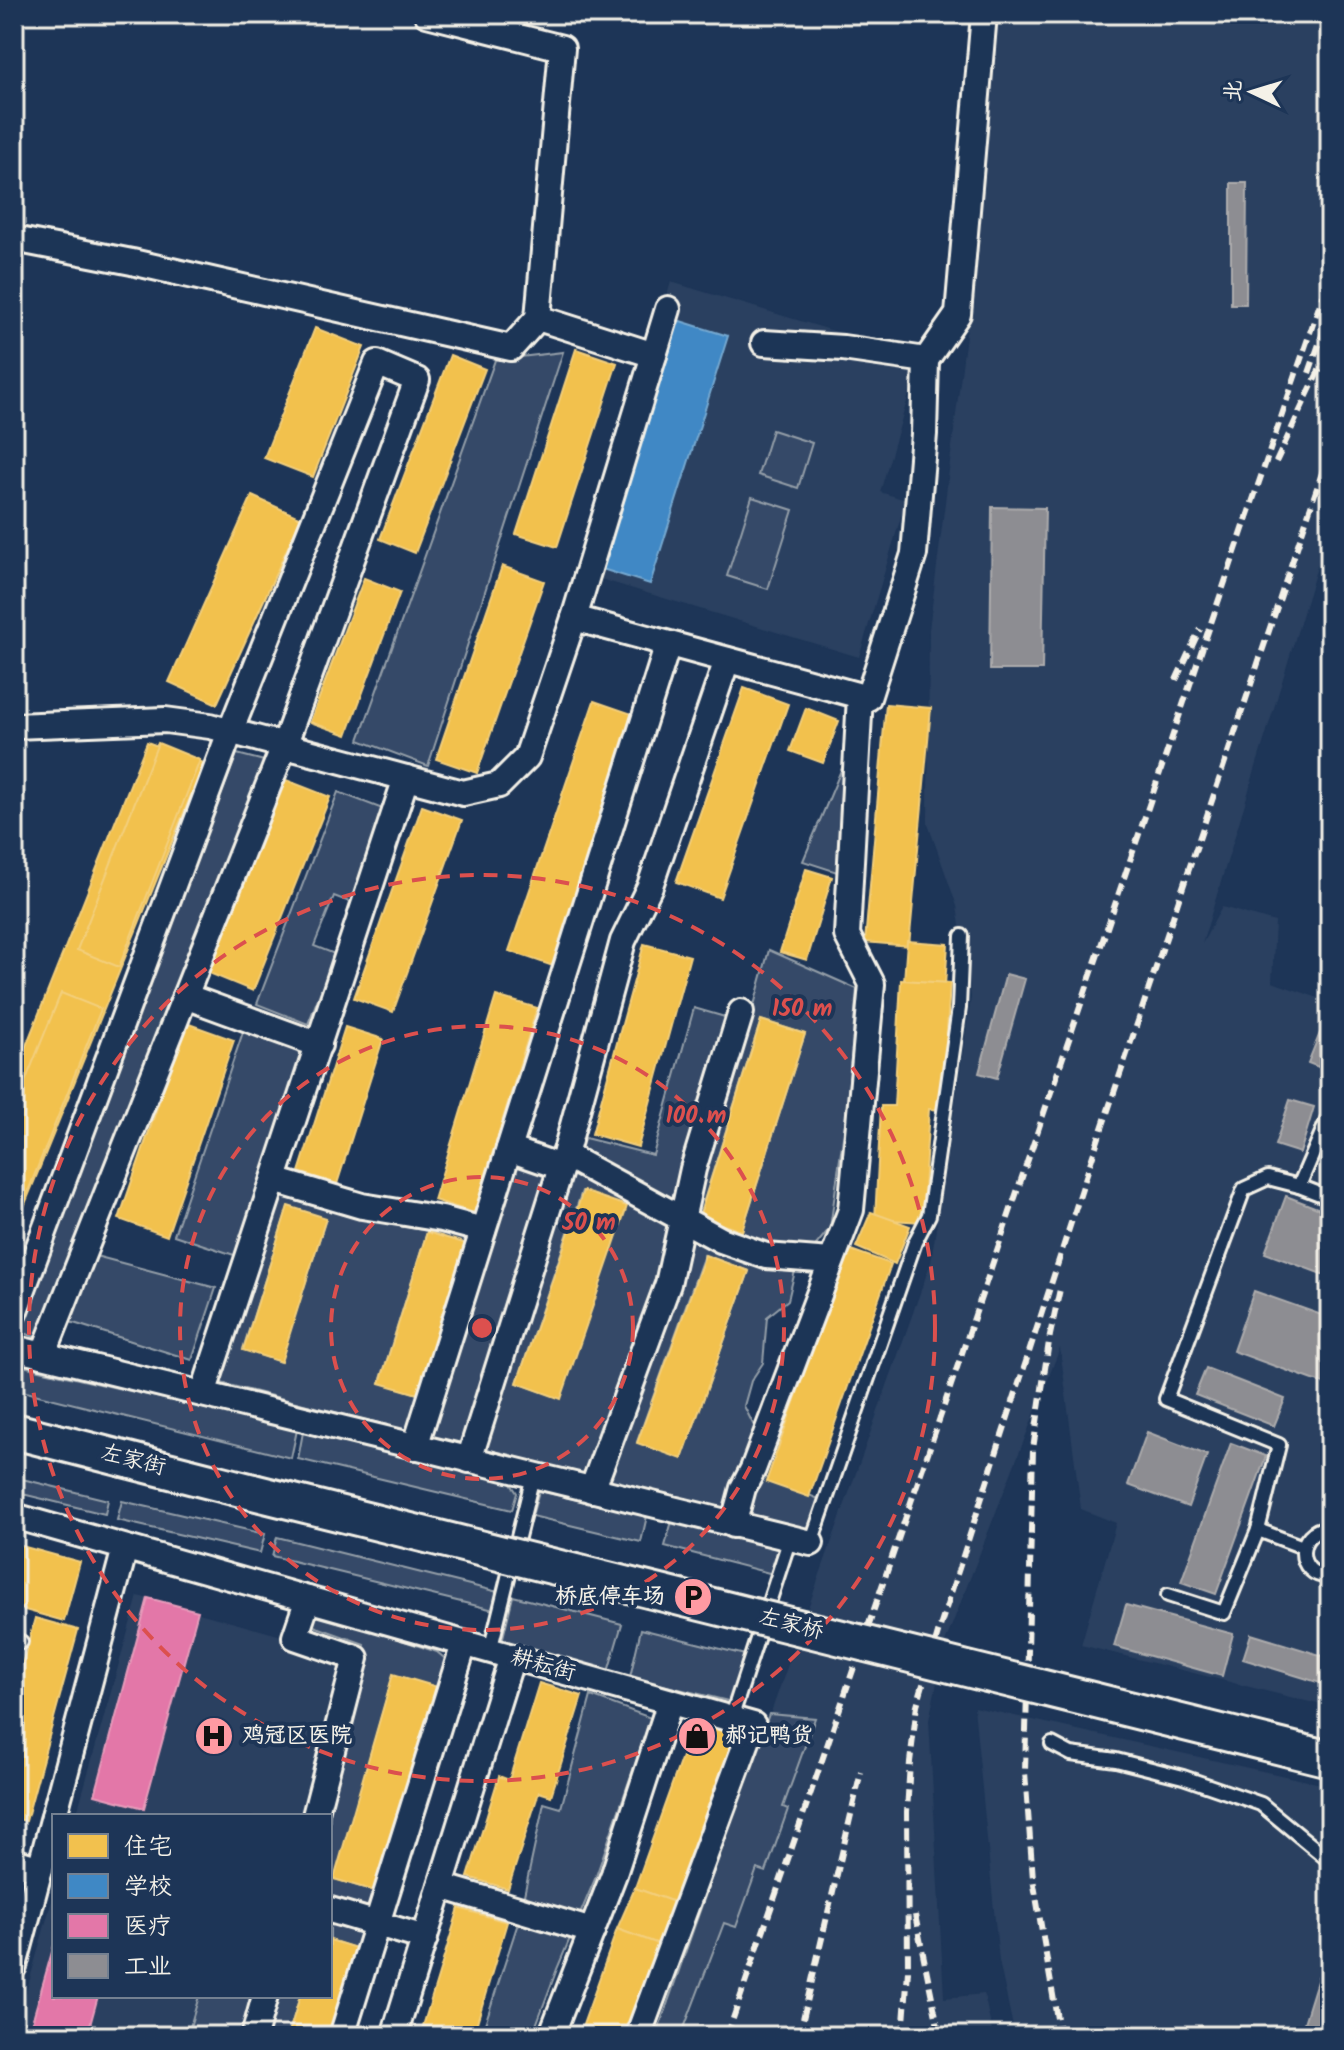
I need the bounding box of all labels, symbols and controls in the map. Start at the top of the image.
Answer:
north arrow [1212,52,1292,132]
text: 北 [1216,79,1253,103]
text: 150 m [772,990,832,1029]
text: 100 m [666,1097,726,1136]
text: 50 m [561,1204,616,1243]
centre of rings [468,1314,496,1342]
street label: 左家街 [97,1436,169,1486]
parking icon: 桥底停车场 [672,1576,714,1618]
place label: 桥底停车场 [555,1580,665,1615]
street label: 左家桥 [755,1600,827,1650]
street label: 耕耘街 [506,1640,580,1692]
hospital icon: 鸡冠区医院 [193,1715,235,1757]
shop icon: 郝记鸭货 [676,1715,718,1757]
place label: 鸡冠区医院 [242,1719,352,1754]
place label: 郝记鸭货 [725,1719,813,1754]
legend [52,1814,332,1998]
text: 住宅 [124,1828,172,1867]
text: 学校 [124,1868,172,1907]
text: 医疗 [124,1908,172,1947]
text: 工业 [124,1948,172,1987]

